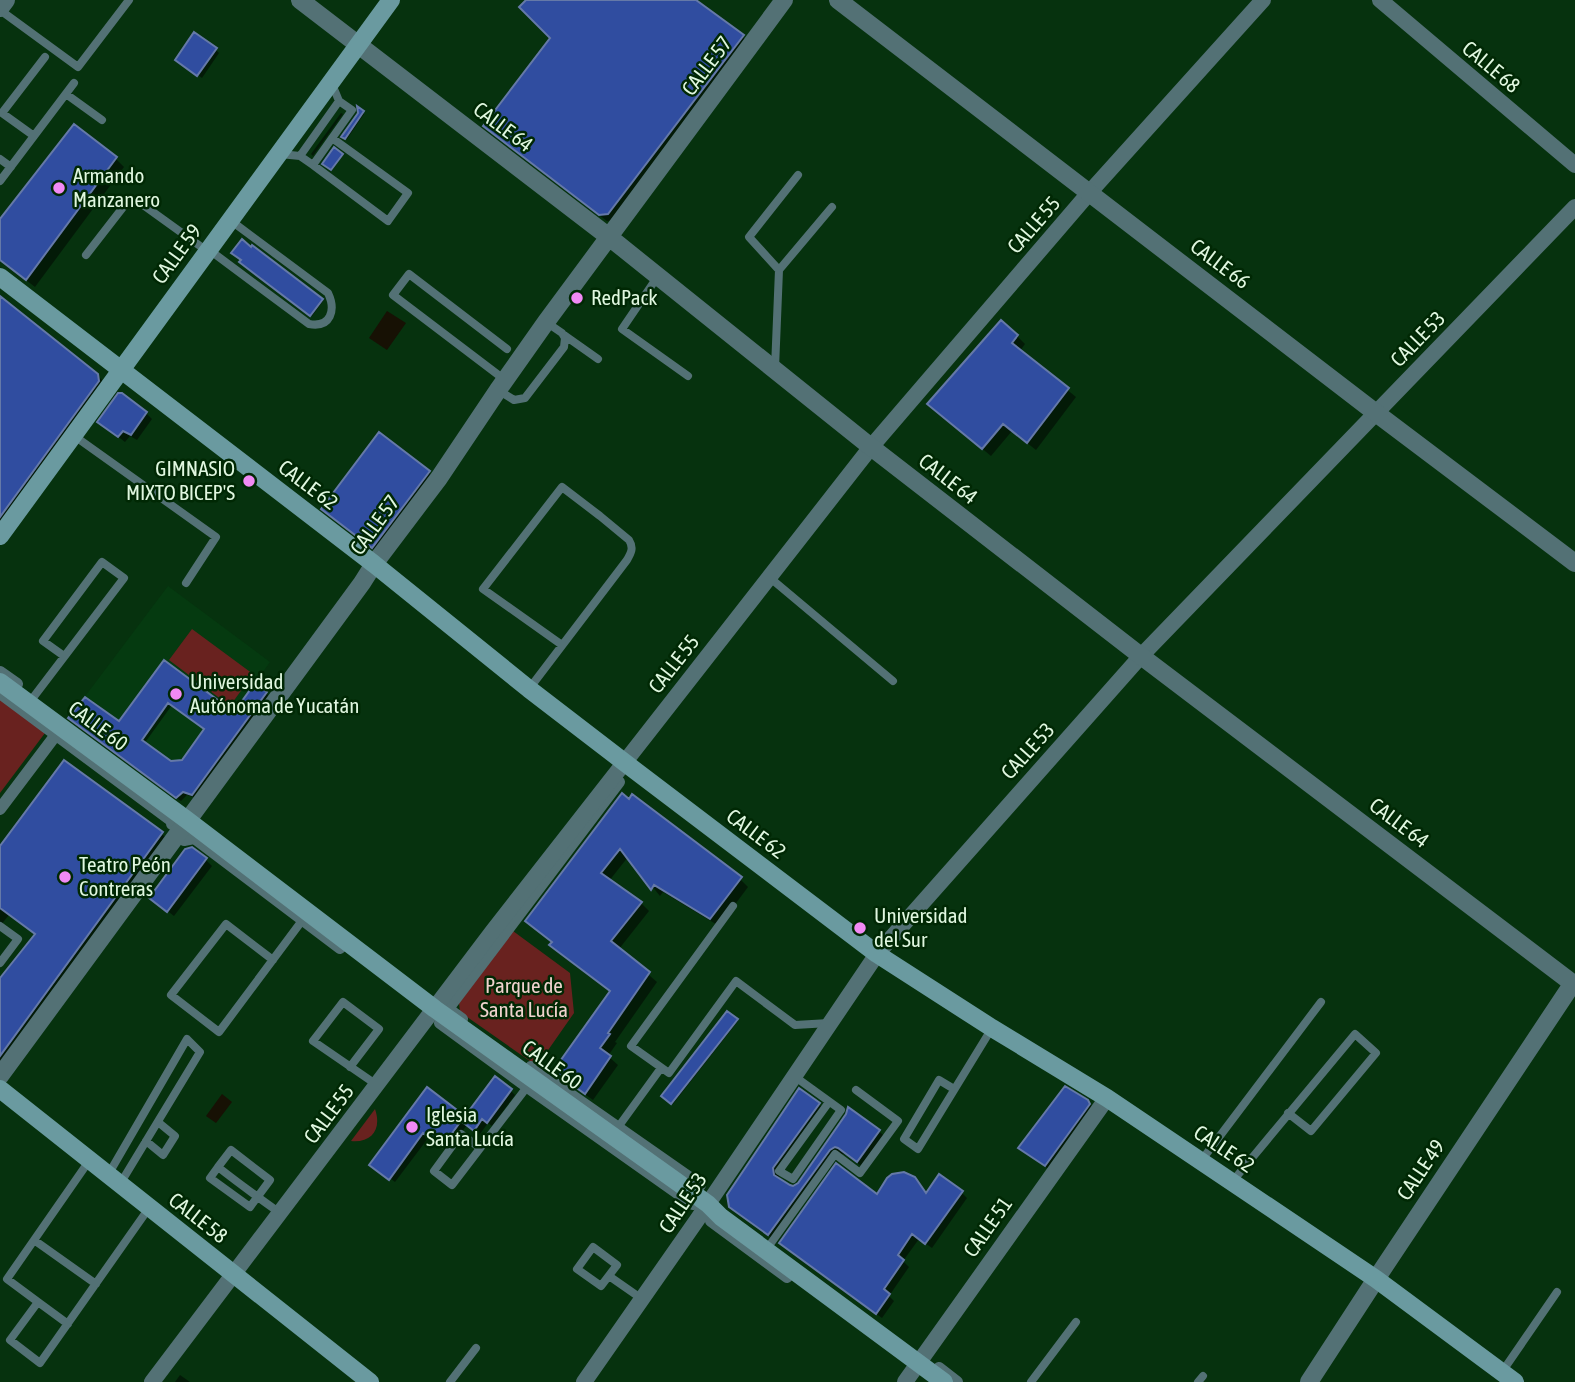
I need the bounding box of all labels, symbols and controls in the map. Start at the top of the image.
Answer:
street label: CALLE 57 [676,31,736,100]
street label: CALLE 68 [1458,35,1525,97]
street label: CALLE 64 [469,96,538,156]
place label: Armando Manzanero [73,163,160,211]
marker: Armando Manzanero [51,180,67,196]
street label: CALLE 55 [1002,191,1064,258]
street label: CALLE 59 [147,219,206,288]
street label: CALLE 66 [1186,233,1255,293]
place label: RedPack [591,285,658,309]
marker: RedPack [569,290,585,306]
street label: CALLE 53 [1385,306,1449,371]
street label: CALLE 64 [915,448,983,509]
street label: CALLE 62 [274,454,343,514]
place label: GIMNASIO MIXTO BICEP'S [126,456,235,504]
marker: GIMNASIO MIXTO BICEP'S [241,473,257,489]
street label: CALLE 57 [345,490,404,559]
street label: CALLE 55 [643,629,703,697]
place label: Universidad Autónoma de Yucatán [190,669,359,717]
marker: Universidad Autónoma de Yucatán [168,686,184,702]
street label: CALLE 60 [64,695,133,755]
street label: CALLE 53 [996,717,1059,783]
street label: CALLE 64 [1365,792,1434,852]
street label: CALLE 62 [722,803,791,863]
place label: Teatro Peón Contreras [79,852,171,900]
marker: Teatro Peón Contreras [57,869,73,885]
place label: Universidad del Sur [874,903,968,951]
marker: Universidad del Sur [852,920,868,936]
park label: Parque de Santa Lucía [480,973,568,1021]
street label: CALLE 60 [518,1035,587,1094]
street label: CALLE 55 [298,1079,358,1148]
place label: Iglesia Santa Lucía [426,1102,514,1150]
marker: Iglesia Santa Lucía [404,1119,420,1135]
street label: CALLE 62 [1190,1119,1259,1177]
street label: CALLE 49 [1391,1135,1449,1204]
street label: CALLE 53 [653,1168,711,1237]
street label: CALLE 58 [165,1187,233,1248]
street label: CALLE 51 [958,1192,1016,1261]

